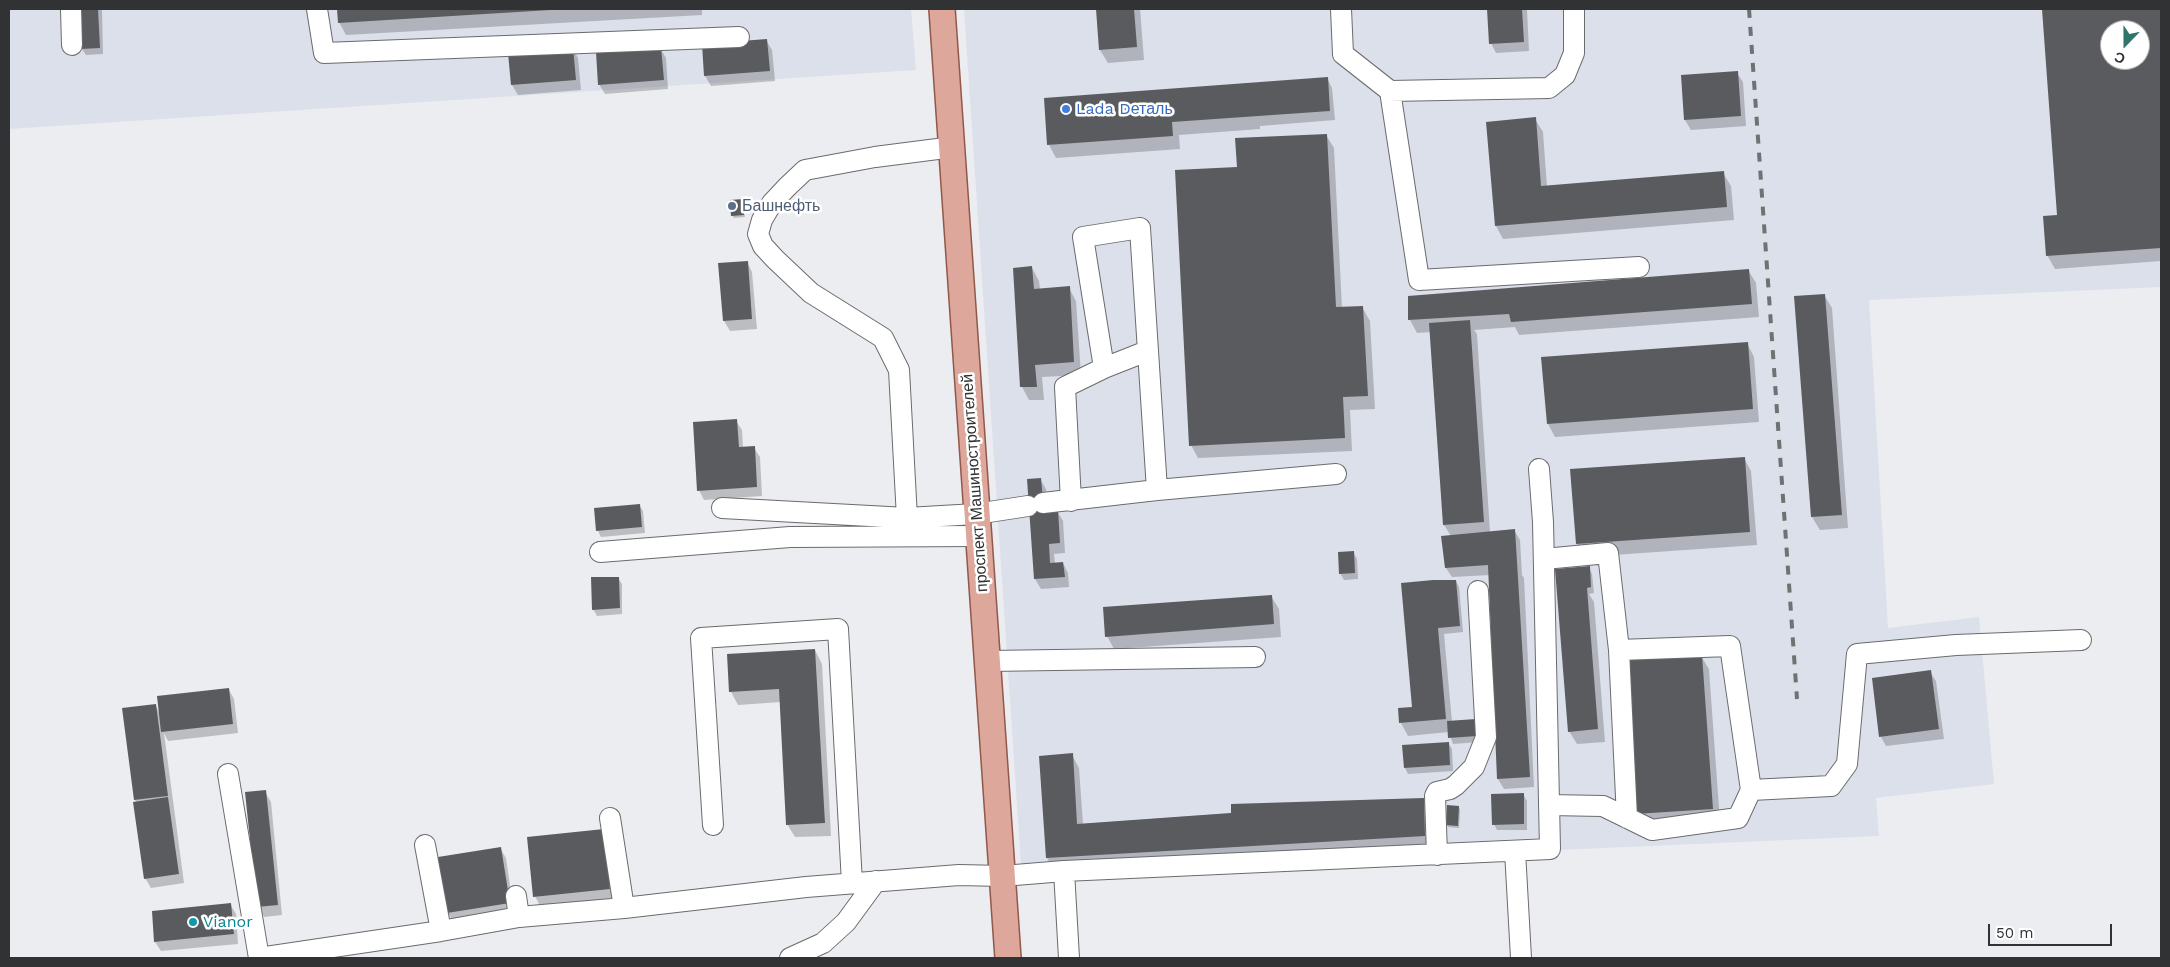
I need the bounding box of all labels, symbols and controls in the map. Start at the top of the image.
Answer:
north arrow [2100,20,2150,70]
text: С [2112,49,2127,67]
place label: Lada Dеталь [1076,99,1173,119]
marker: Lada Dеталь [1060,103,1072,115]
place label: Башнефть [742,196,820,216]
marker: Башнефть [726,200,738,212]
street label: проспект Машиностроителей [958,373,992,593]
place label: Vianor [203,912,253,932]
scale bar [1990,914,2114,946]
marker: Vianor [187,916,199,928]
text: 50 m [1996,924,2033,942]

